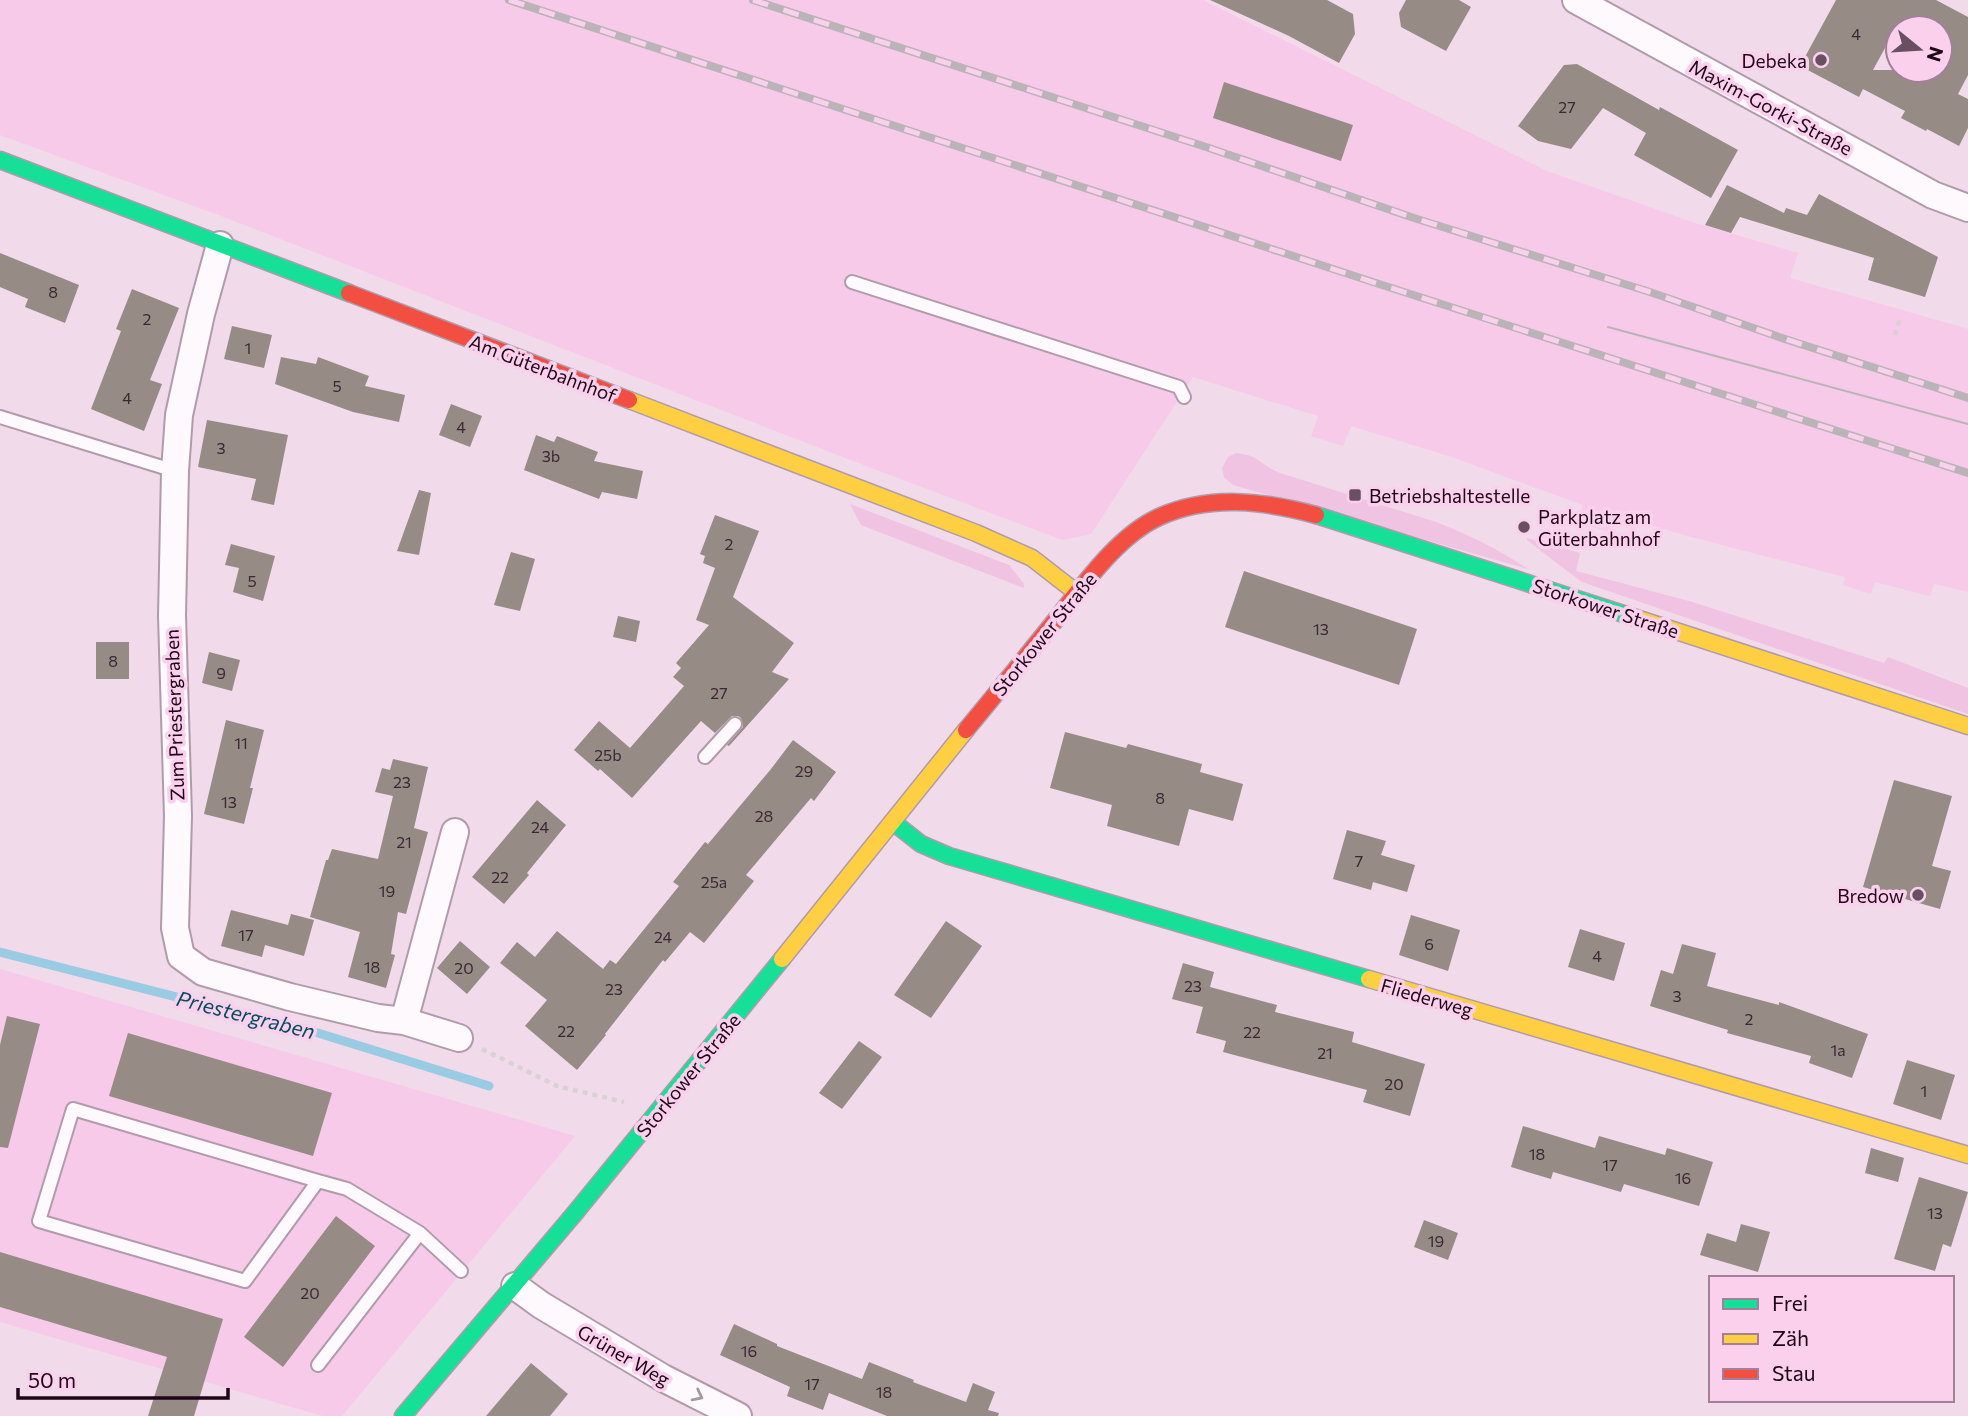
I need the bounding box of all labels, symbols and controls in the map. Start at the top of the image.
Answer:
north arrow [1884,14,1954,84]
house number: 4 [1851,24,1861,43]
text: N [1923,44,1949,65]
place label: Debeka [1741,49,1807,72]
marker: Debeka [1813,52,1829,68]
street label: Maxim-Gorki-Straße [1686,54,1856,160]
house number: 27 [1558,97,1576,116]
house number: 8 [48,282,58,301]
house number: 2 [143,309,152,328]
street label: Am Güterbahnhof [466,329,620,407]
house number: 1 [245,338,251,357]
house number: 5 [332,376,342,395]
house number: 4 [122,388,132,407]
house number: 4 [456,417,466,436]
house number: 3 [216,438,226,457]
house number: 3b [542,446,560,465]
place label: Betriebshaltestelle [1369,484,1530,507]
marker: Betriebshaltestelle [1347,487,1363,503]
place label: Parkplatz am Güterbahnhof [1538,505,1661,550]
marker: Parkplatz am Güterbahnhof [1516,519,1532,535]
house number: 2 [725,534,734,553]
street label: Storkower Straße [987,568,1101,700]
house number: 5 [247,571,257,590]
street label: Storkower Straße [1530,574,1682,642]
house number: 13 [1313,619,1329,638]
street label: Zum Priestergraben [160,629,188,801]
house number: 8 [108,651,118,670]
house number: 9 [216,663,226,682]
house number: 27 [710,683,728,702]
house number: 11 [234,733,248,752]
house number: 25b [594,745,622,764]
house number: 29 [795,761,813,780]
house number: 23 [393,772,411,791]
house number: 8 [1155,788,1165,807]
house number: 13 [221,792,237,811]
house number: 28 [755,806,773,825]
house number: 24 [531,817,549,836]
house number: 21 [396,832,412,851]
house number: 7 [1355,851,1363,870]
house number: 22 [491,867,509,886]
house number: 25a [701,872,727,891]
house number: 19 [379,881,395,900]
place label: Bredow [1837,884,1904,907]
marker: Bredow [1910,887,1926,903]
house number: 17 [238,925,254,944]
house number: 24 [654,927,672,946]
house number: 6 [1424,934,1434,953]
house number: 4 [1592,946,1602,965]
house number: 18 [364,957,380,976]
house number: 20 [454,958,474,977]
street label: Fliederweg [1378,973,1476,1021]
house number: 23 [1184,976,1202,995]
house number: 23 [605,979,623,998]
water label: Priestergraben [174,985,318,1043]
house number: 3 [1672,986,1682,1005]
street label: Storkower Straße [631,1009,745,1141]
house number: 2 [1745,1009,1754,1028]
house number: 22 [557,1021,575,1040]
house number: 22 [1243,1022,1261,1041]
house number: 1a [1830,1040,1846,1059]
house number: 21 [1317,1043,1333,1062]
house number: 20 [1384,1074,1404,1093]
house number: 1 [1921,1081,1927,1100]
house number: 18 [1529,1144,1545,1163]
house number: 17 [1602,1155,1618,1174]
house number: 16 [1675,1168,1691,1187]
house number: 13 [1927,1203,1943,1222]
house number: 19 [1428,1231,1444,1250]
legend [1709,1276,1954,1402]
house number: 20 [300,1283,320,1302]
text: Frei [1772,1290,1808,1315]
street label: Grüner Weg [574,1319,674,1391]
text: Zäh [1772,1325,1809,1350]
house number: 16 [741,1341,757,1360]
scale bar [18,1356,228,1400]
text: Stau [1772,1360,1815,1385]
text: 50 m [28,1367,76,1392]
house number: 17 [804,1374,820,1393]
house number: 18 [876,1382,892,1401]
one-way arrow [691,1388,703,1402]

